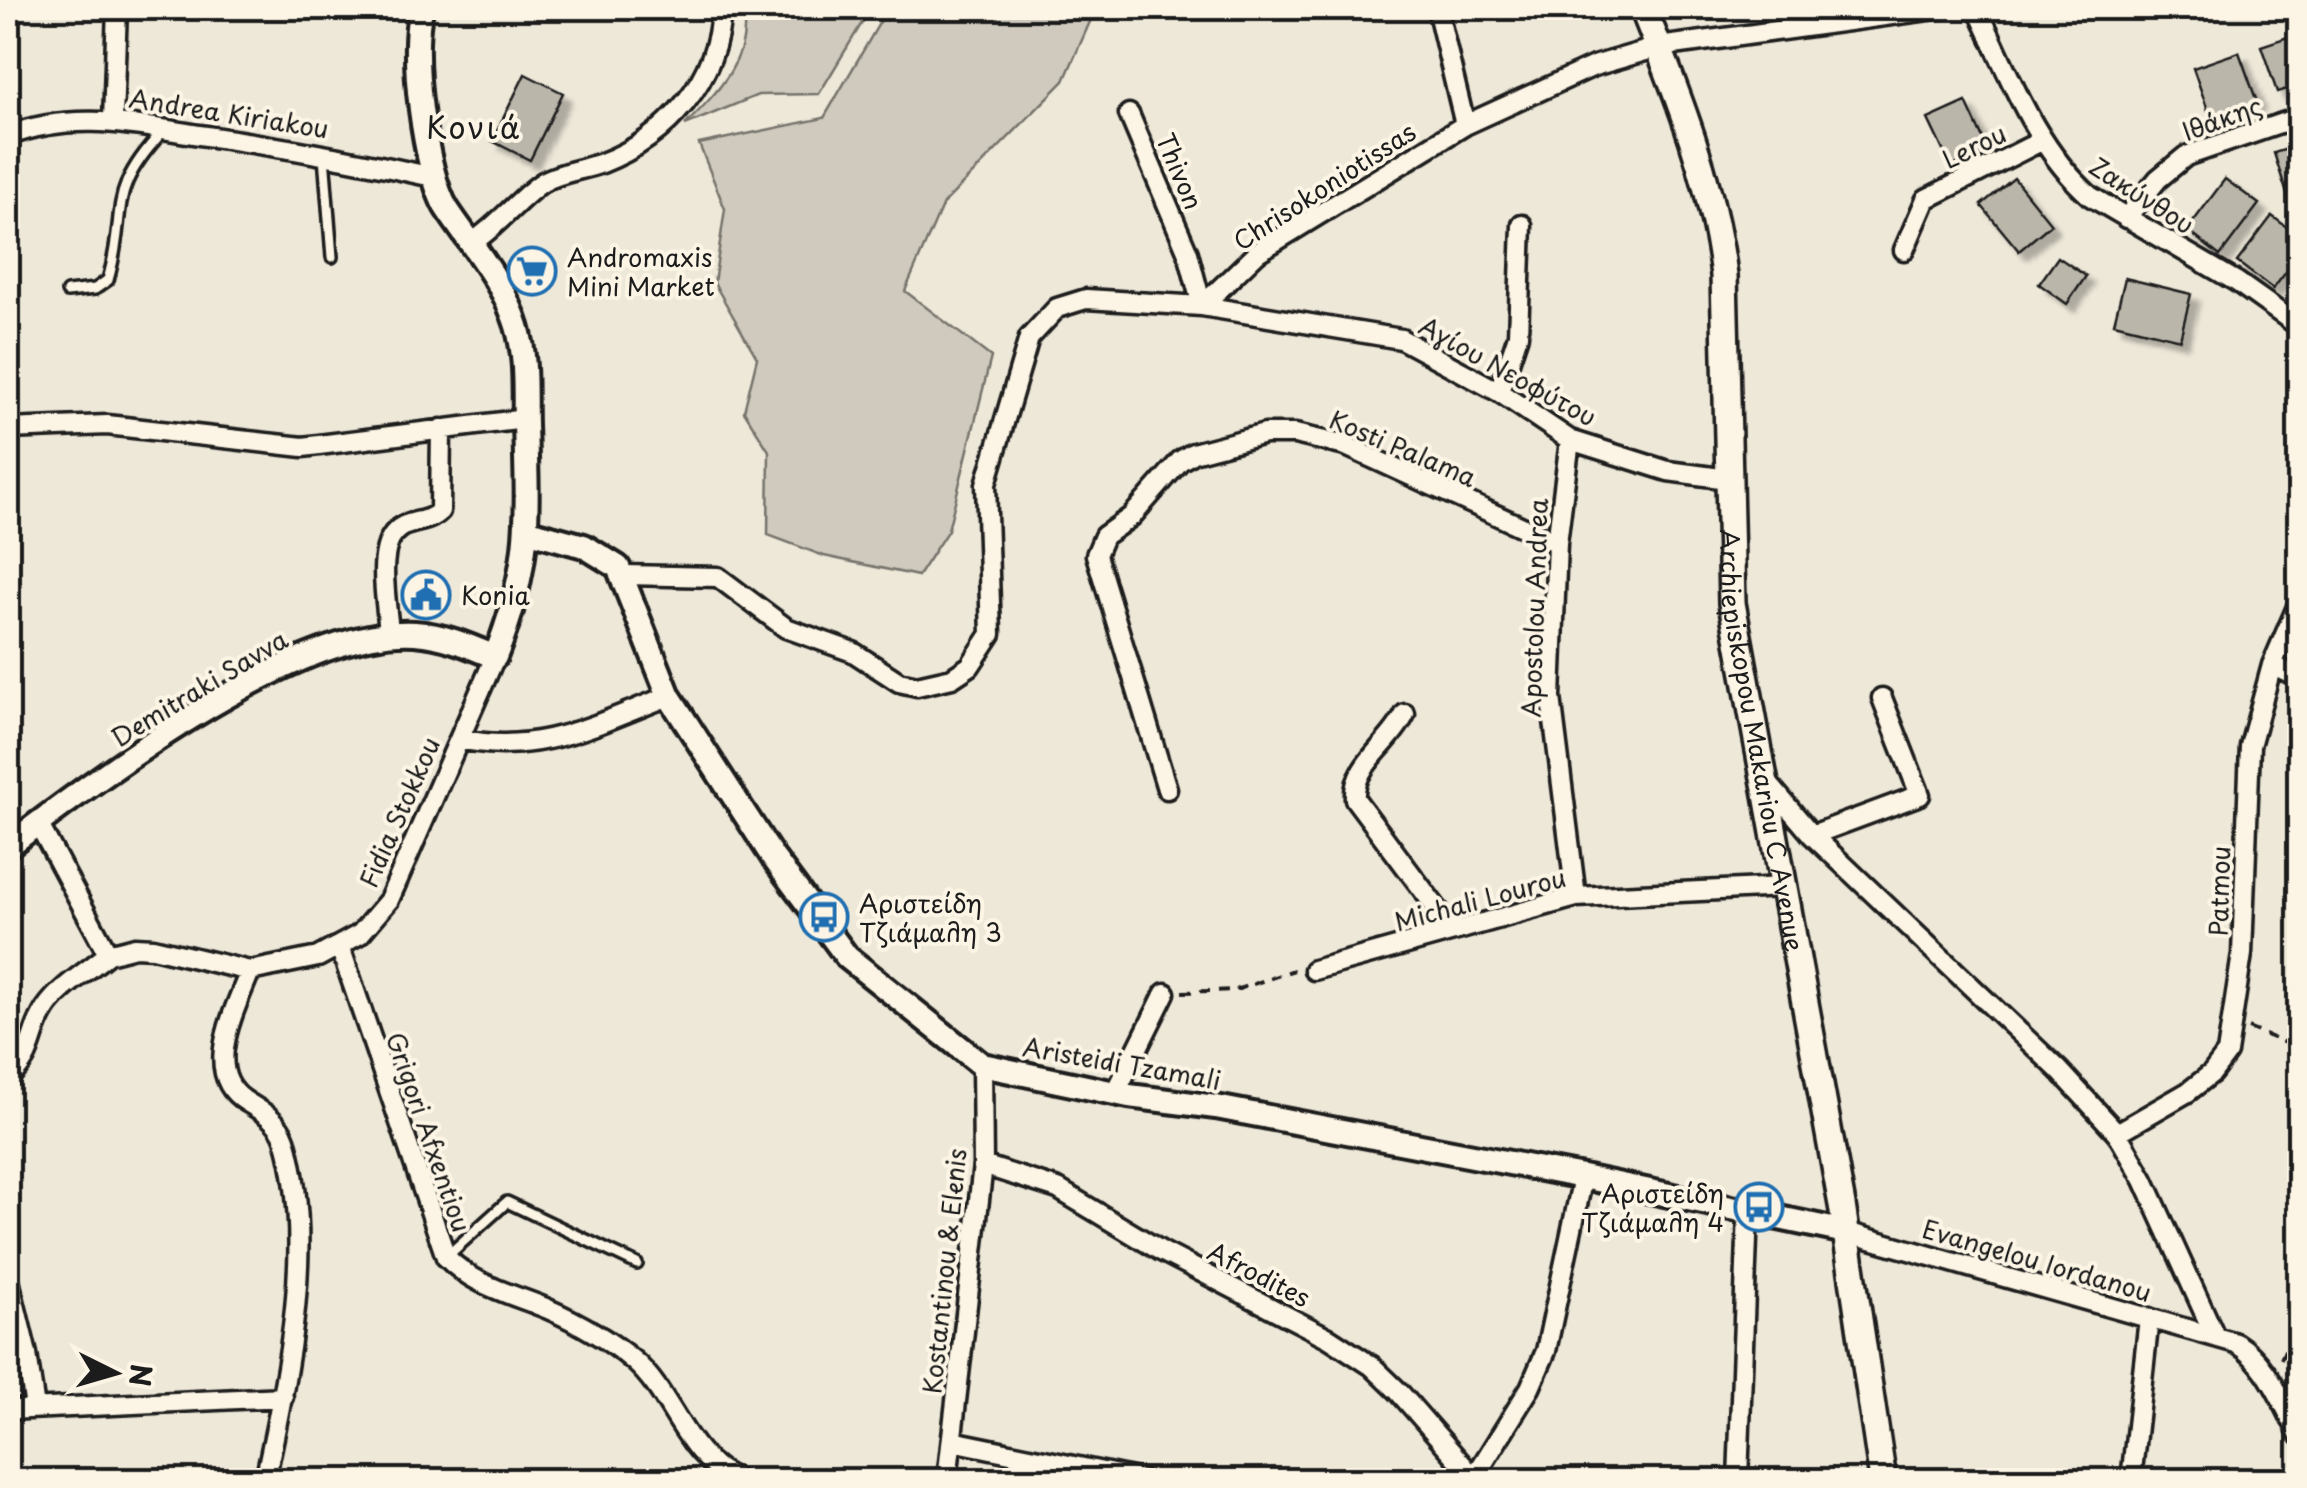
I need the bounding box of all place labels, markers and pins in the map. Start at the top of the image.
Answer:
place label: Andromaxis Mini Market [567,238,715,305]
supermarket icon: Andromaxis Mini Market [506,245,558,297]
public building icon: Konia [400,569,452,621]
place label: Konia [461,576,530,614]
place label: Αριστείδη Τζιάμαλη 3 [859,884,1002,951]
bus stop icon: Αριστείδη Τζιάμαλη 3 [798,891,850,943]
place label: Αριστείδη Τζιάμαλη 4 [1581,1174,1724,1241]
bus stop icon: Αριστείδη Τζιάμαλη 4 [1733,1181,1785,1233]

